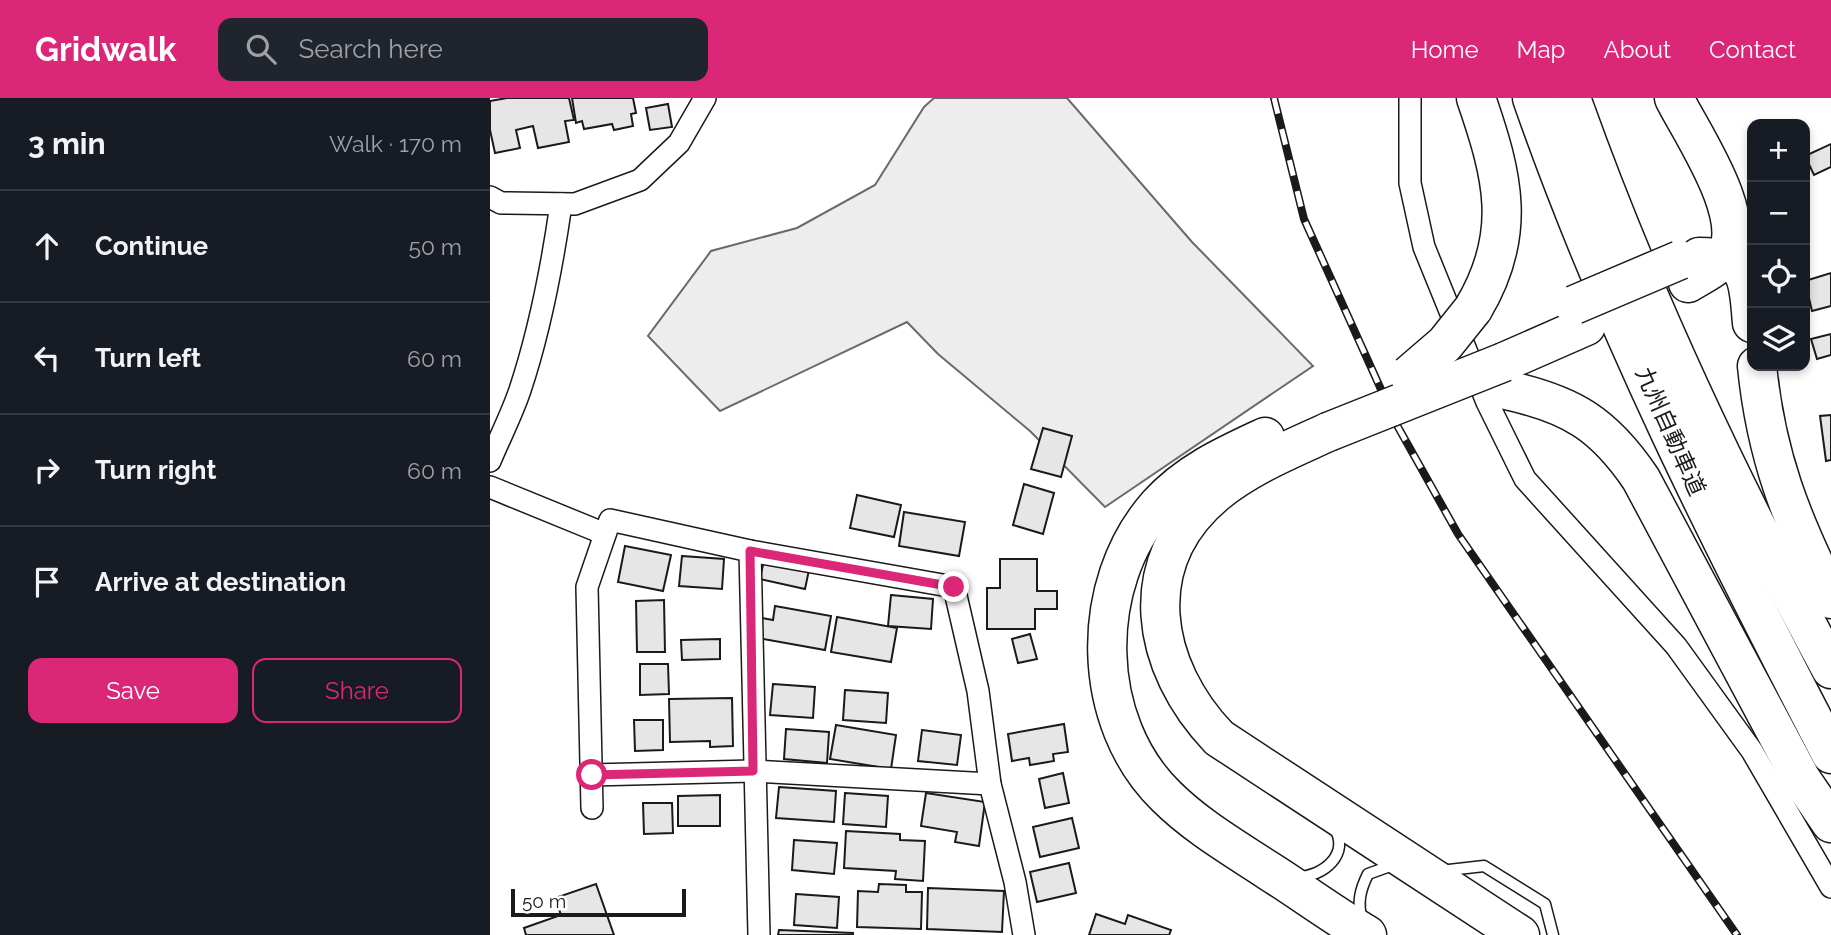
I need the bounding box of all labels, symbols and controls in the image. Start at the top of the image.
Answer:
search box [218,18,708,81]
text: Gridwalk [35,30,176,69]
icon: search [242,30,280,68]
text: Search here [298,34,443,64]
text: Home [1411,35,1479,64]
text: Map [1517,35,1565,64]
text: About [1603,35,1671,64]
text: Contact [1709,35,1796,64]
map controls [1747,119,1810,371]
button: + [1747,119,1810,182]
text: 3 min [28,126,106,161]
text: Walk · 170 m [329,130,462,157]
button: − [1747,182,1810,245]
icon: ahead [28,227,66,265]
text: Continue [95,231,208,261]
text: 50 m [408,233,462,260]
button: locate [1747,245,1810,308]
button: layers [1747,308,1810,371]
icon: left [28,339,66,377]
text: Turn left [95,343,201,373]
text: 60 m [407,345,462,372]
street label: 九州自動車道 [1631,362,1711,500]
icon: right [28,451,66,489]
text: Turn right [95,455,216,485]
text: 60 m [407,457,462,484]
icon: arrive [28,563,66,601]
text: Arrive at destination [95,567,346,597]
route end [938,571,969,602]
button: Save [28,658,238,723]
button: Share [252,658,462,723]
route start [576,759,607,790]
scale bar [511,886,686,918]
text: 50 m [522,890,566,912]

